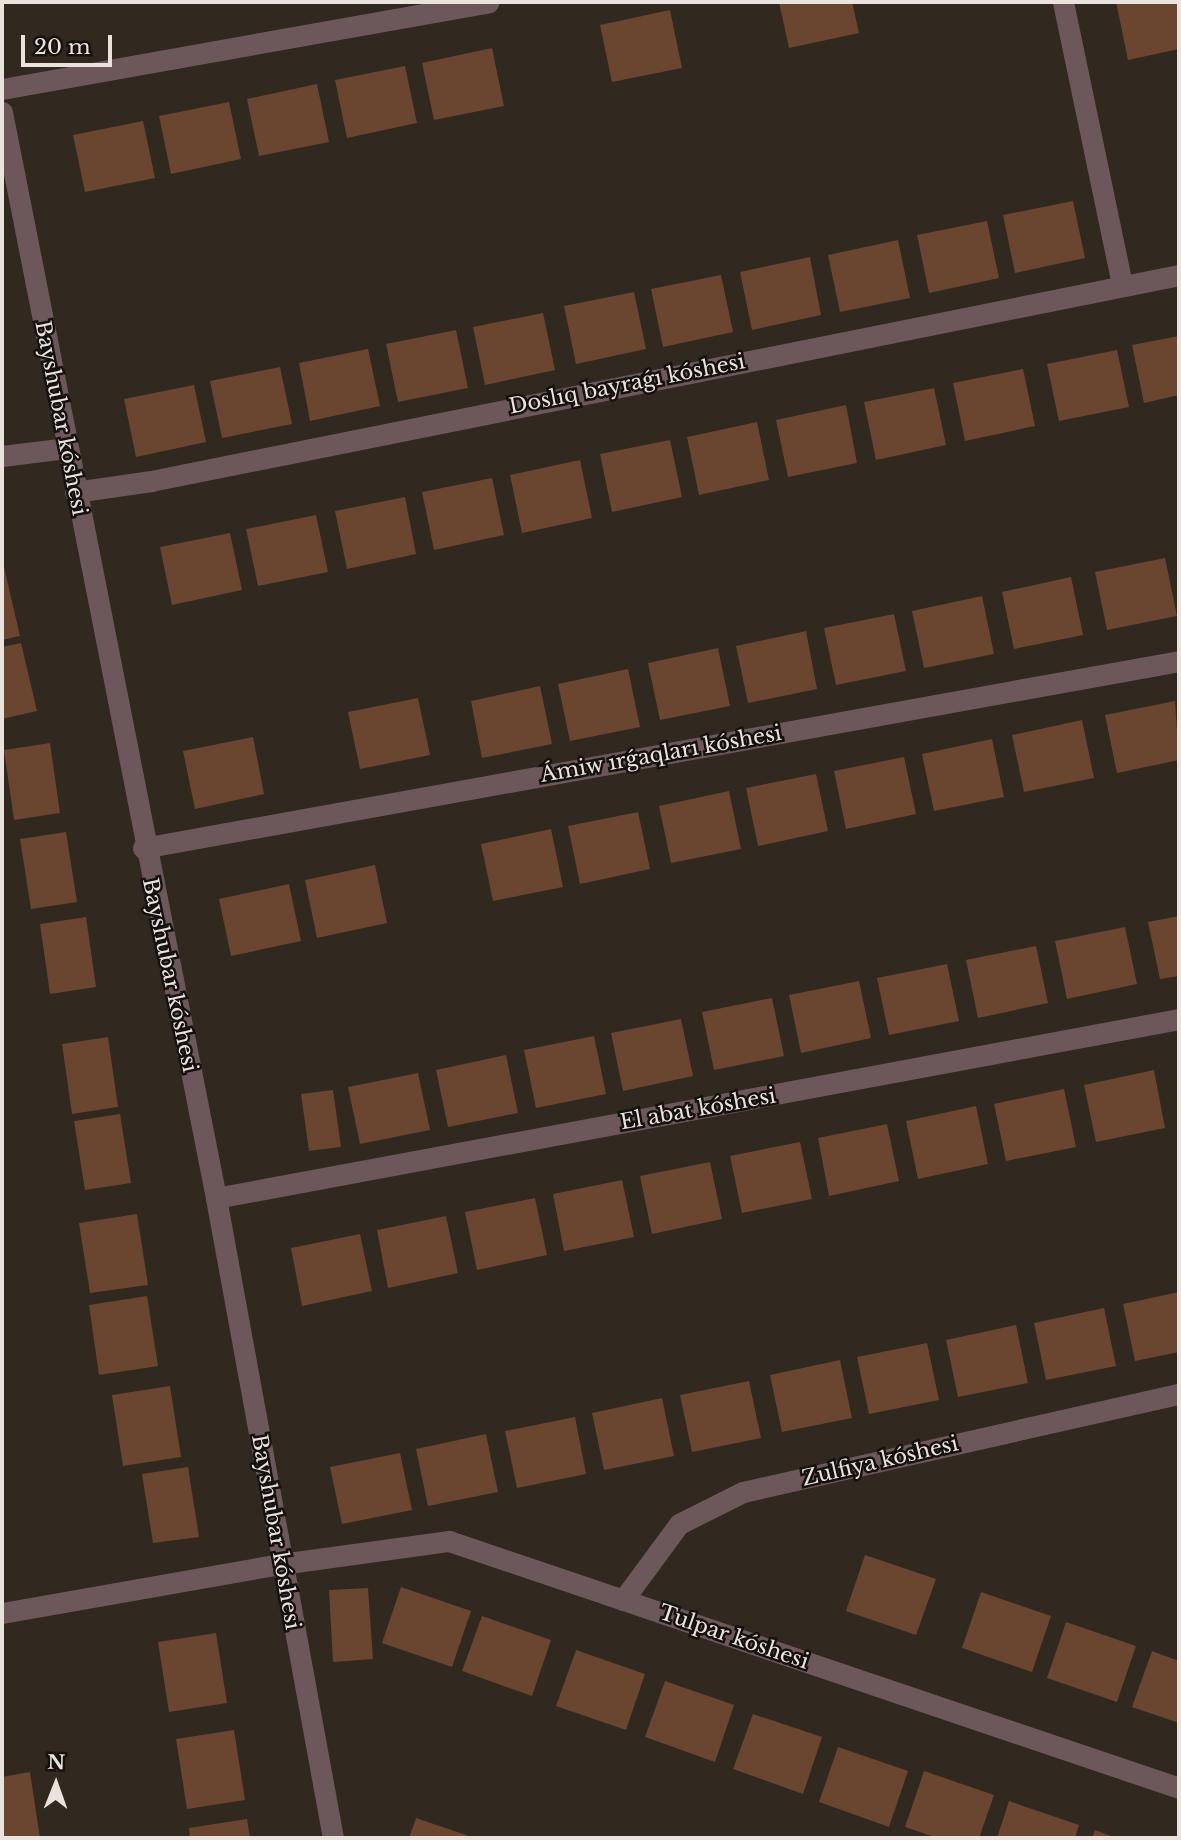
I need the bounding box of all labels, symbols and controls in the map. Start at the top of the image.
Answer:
scale bar [24,21,116,65]
text: 20 m [34,34,91,60]
street label: Bayshubar kóshesi [30,318,92,518]
street label: Doslıq bayraǵı kóshesi [507,349,747,419]
street label: Ámiw ırǵaqları kóshesi [538,720,784,788]
street label: Bayshubar kóshesi [137,875,203,1075]
street label: El abat kóshesi [618,1083,778,1135]
street label: Zulfiya kóshesi [799,1431,961,1491]
street label: Bayshubar kóshesi [246,1432,306,1632]
street label: Tulpar kóshesi [656,1600,812,1674]
north arrow [21,1749,91,1819]
text: N [47,1751,66,1774]

